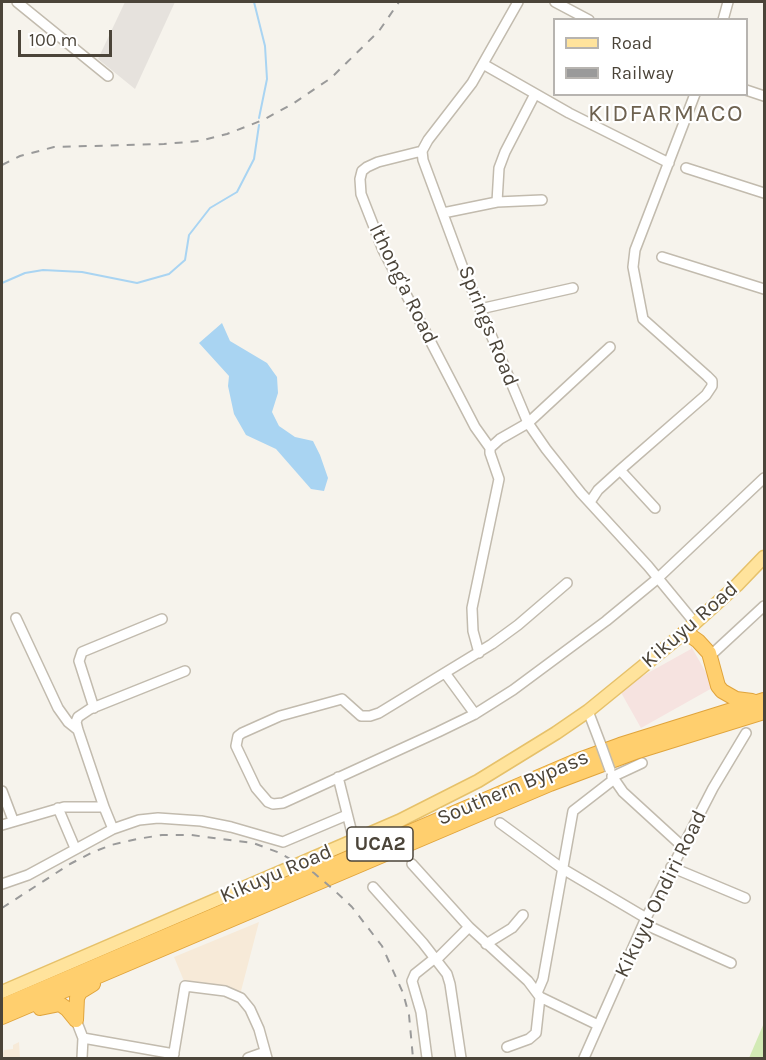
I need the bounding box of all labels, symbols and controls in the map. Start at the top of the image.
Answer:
scale bar [21,18,116,56]
legend [553,18,748,96]
text: 100 m [29,29,77,51]
text: Road [611,32,652,54]
text: Railway [611,62,674,84]
district label: KIDFARMACO [588,100,744,128]
street label: Ithong'a Road [363,220,443,348]
street label: Springs Road [452,262,524,390]
street label: Kikuyu Road [637,576,743,674]
street label: Southern Bypass [433,745,593,831]
street label: Kikuyu Ondiri Road [610,806,712,982]
road number: UCA2 [347,827,413,861]
street label: Kikuyu Road [216,839,336,909]

